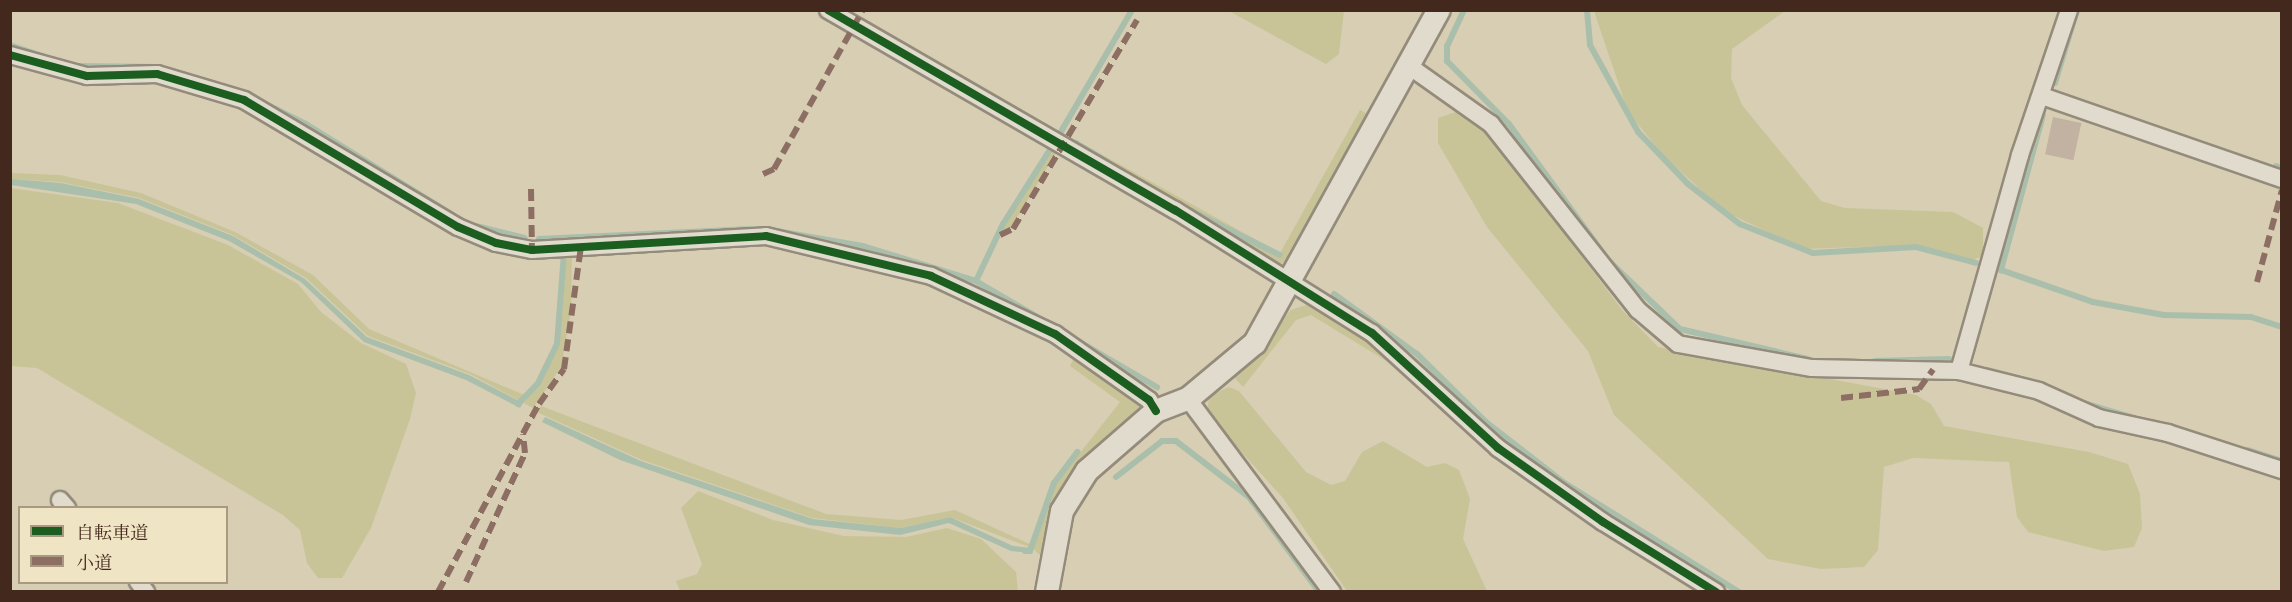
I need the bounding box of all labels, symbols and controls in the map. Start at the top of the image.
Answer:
legend [18,506,228,584]
text: 自転車道 [76,525,148,543]
text: 小道 [76,555,112,573]

